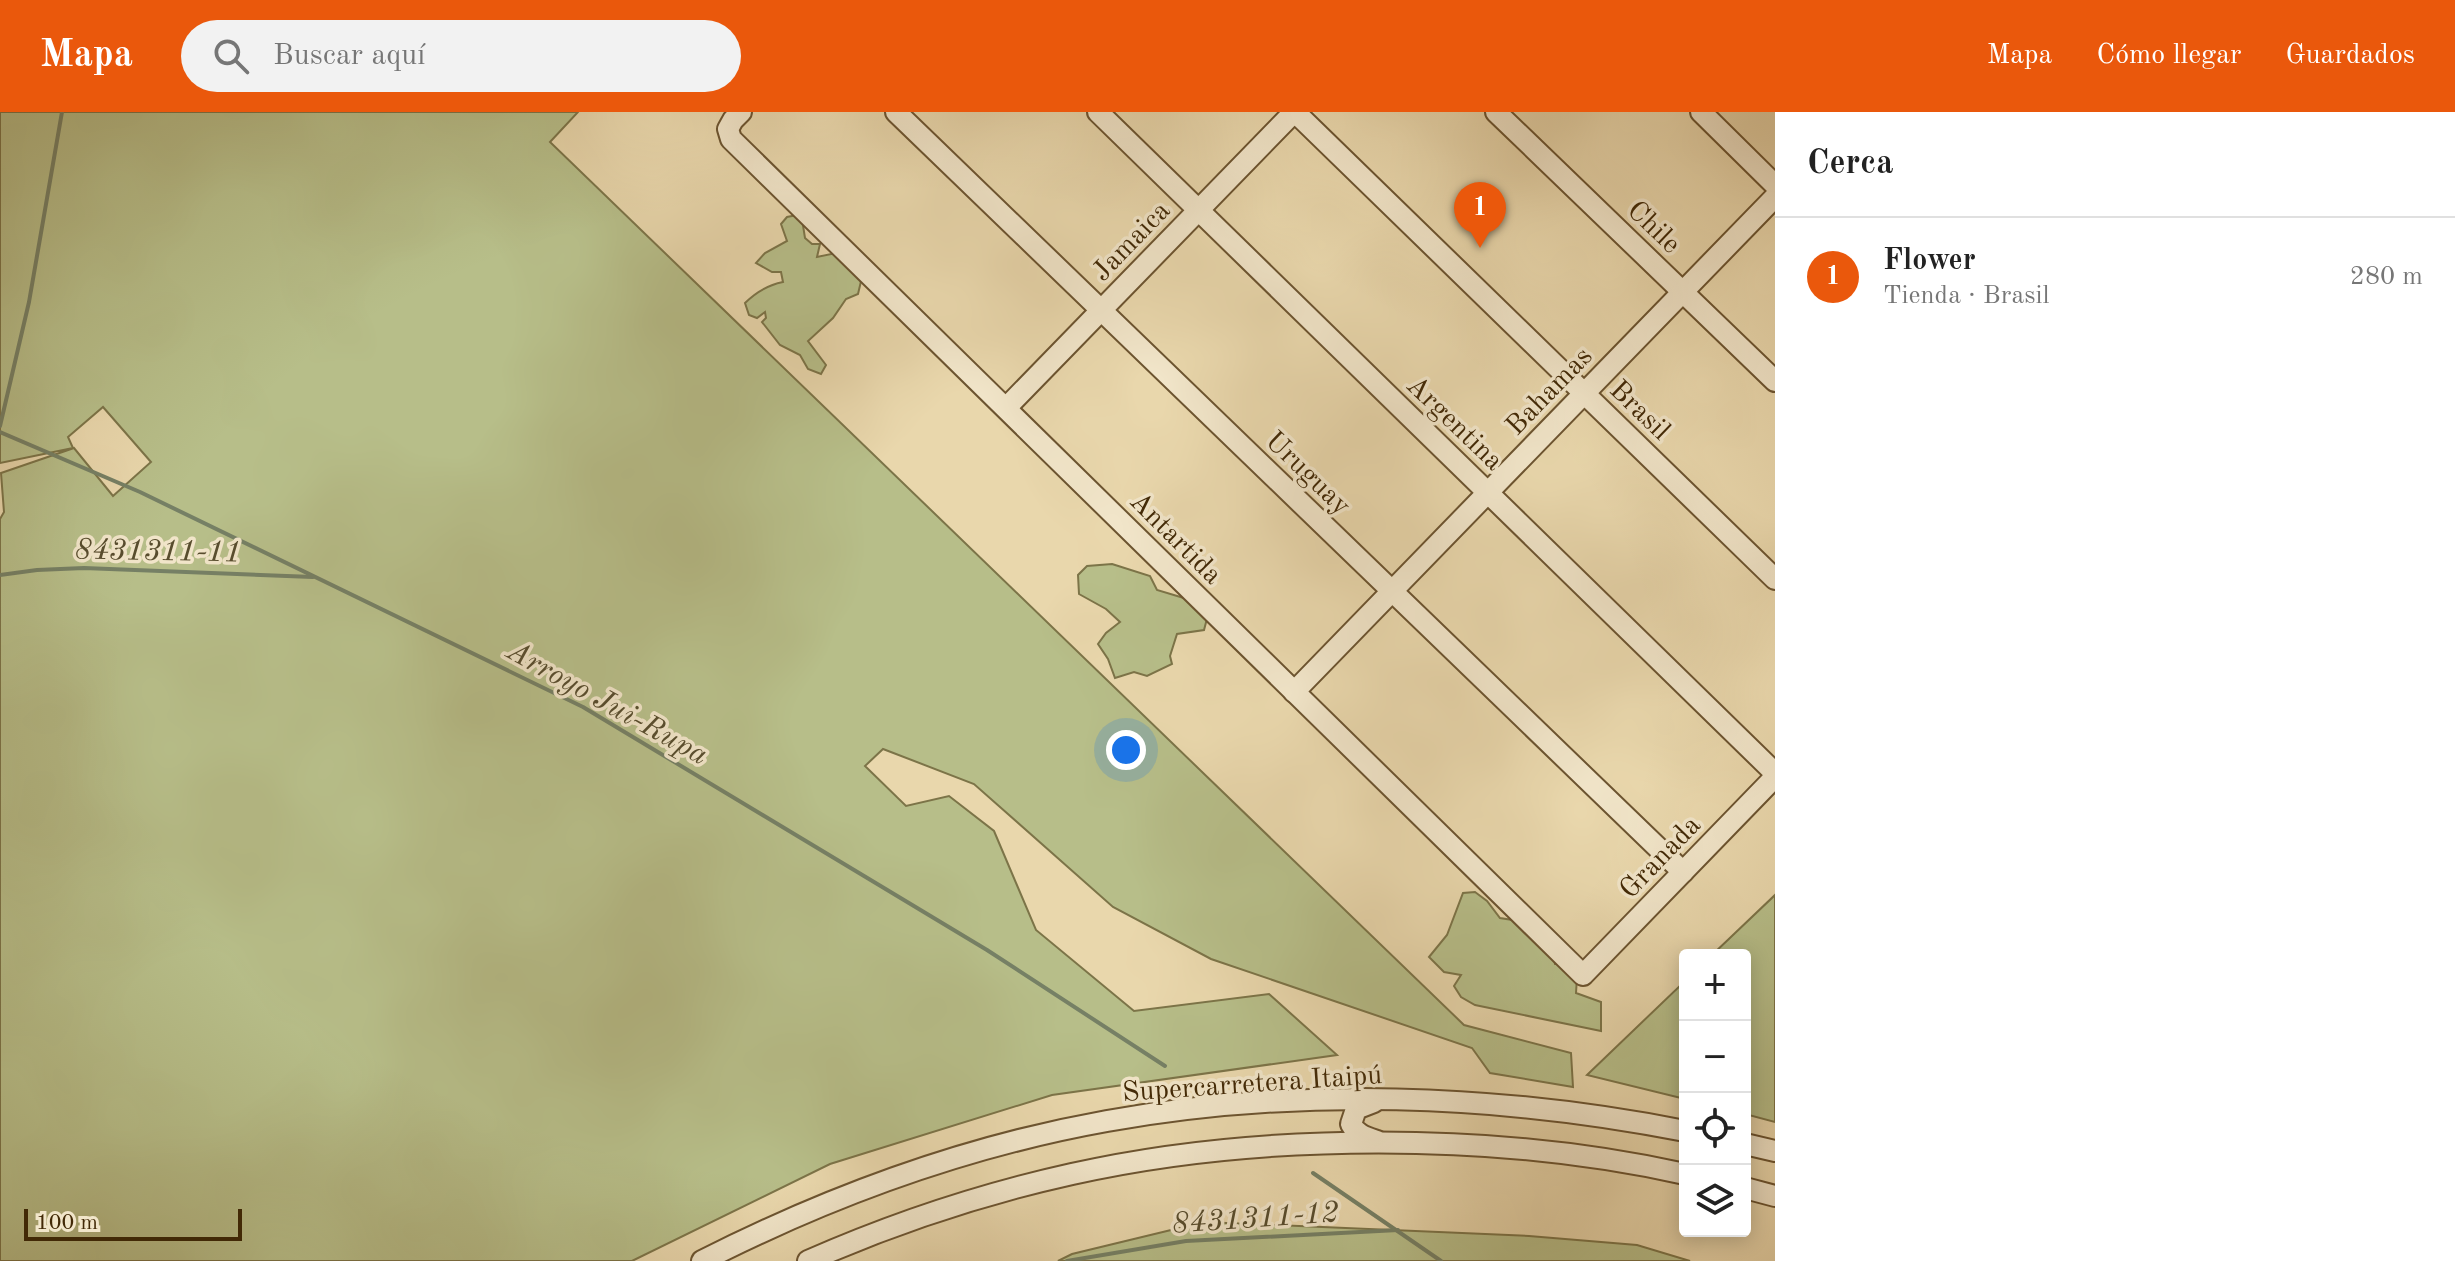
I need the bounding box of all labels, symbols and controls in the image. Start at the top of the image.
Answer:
search box [181,20,741,92]
icon: search [209,34,253,78]
text: Mapa [40,37,133,75]
text: Buscar aquí [273,41,425,71]
text: Mapa [1987,42,2052,70]
text: Cómo llegar [2096,42,2241,70]
text: Guardados [2285,42,2415,70]
text: Cerca [1807,147,1893,181]
pin: 1 [1454,182,1506,248]
street label: Jamaica [1088,197,1177,287]
street label: Chile [1621,197,1685,260]
text: Flower [1883,246,1976,276]
text: 1 [1825,264,1841,290]
text: 280 m [2350,264,2423,290]
text: Tienda · Brasil [1883,283,2050,309]
street label: Bahamas [1502,343,1599,442]
street label: Argentina [1400,372,1508,477]
street label: Brasil [1603,376,1675,446]
street label: Uruguay [1259,427,1355,521]
street label: Antartida [1123,488,1226,591]
water label: 8431311-11 [74,536,242,568]
water label: Arroyo Jui-Rupa [500,635,713,771]
your location [1106,730,1146,770]
street label: Granada [1615,811,1707,905]
map controls [1679,949,1751,1237]
button: + [1679,949,1751,1021]
button: − [1679,1021,1751,1093]
street label: Supercarretera Itaipú [1121,1062,1383,1108]
button: locate [1679,1093,1751,1165]
button: layers [1679,1165,1751,1237]
water label: 8431311-12 [1170,1198,1340,1240]
scale bar [24,1205,242,1241]
text: 100 m [36,1212,98,1234]

